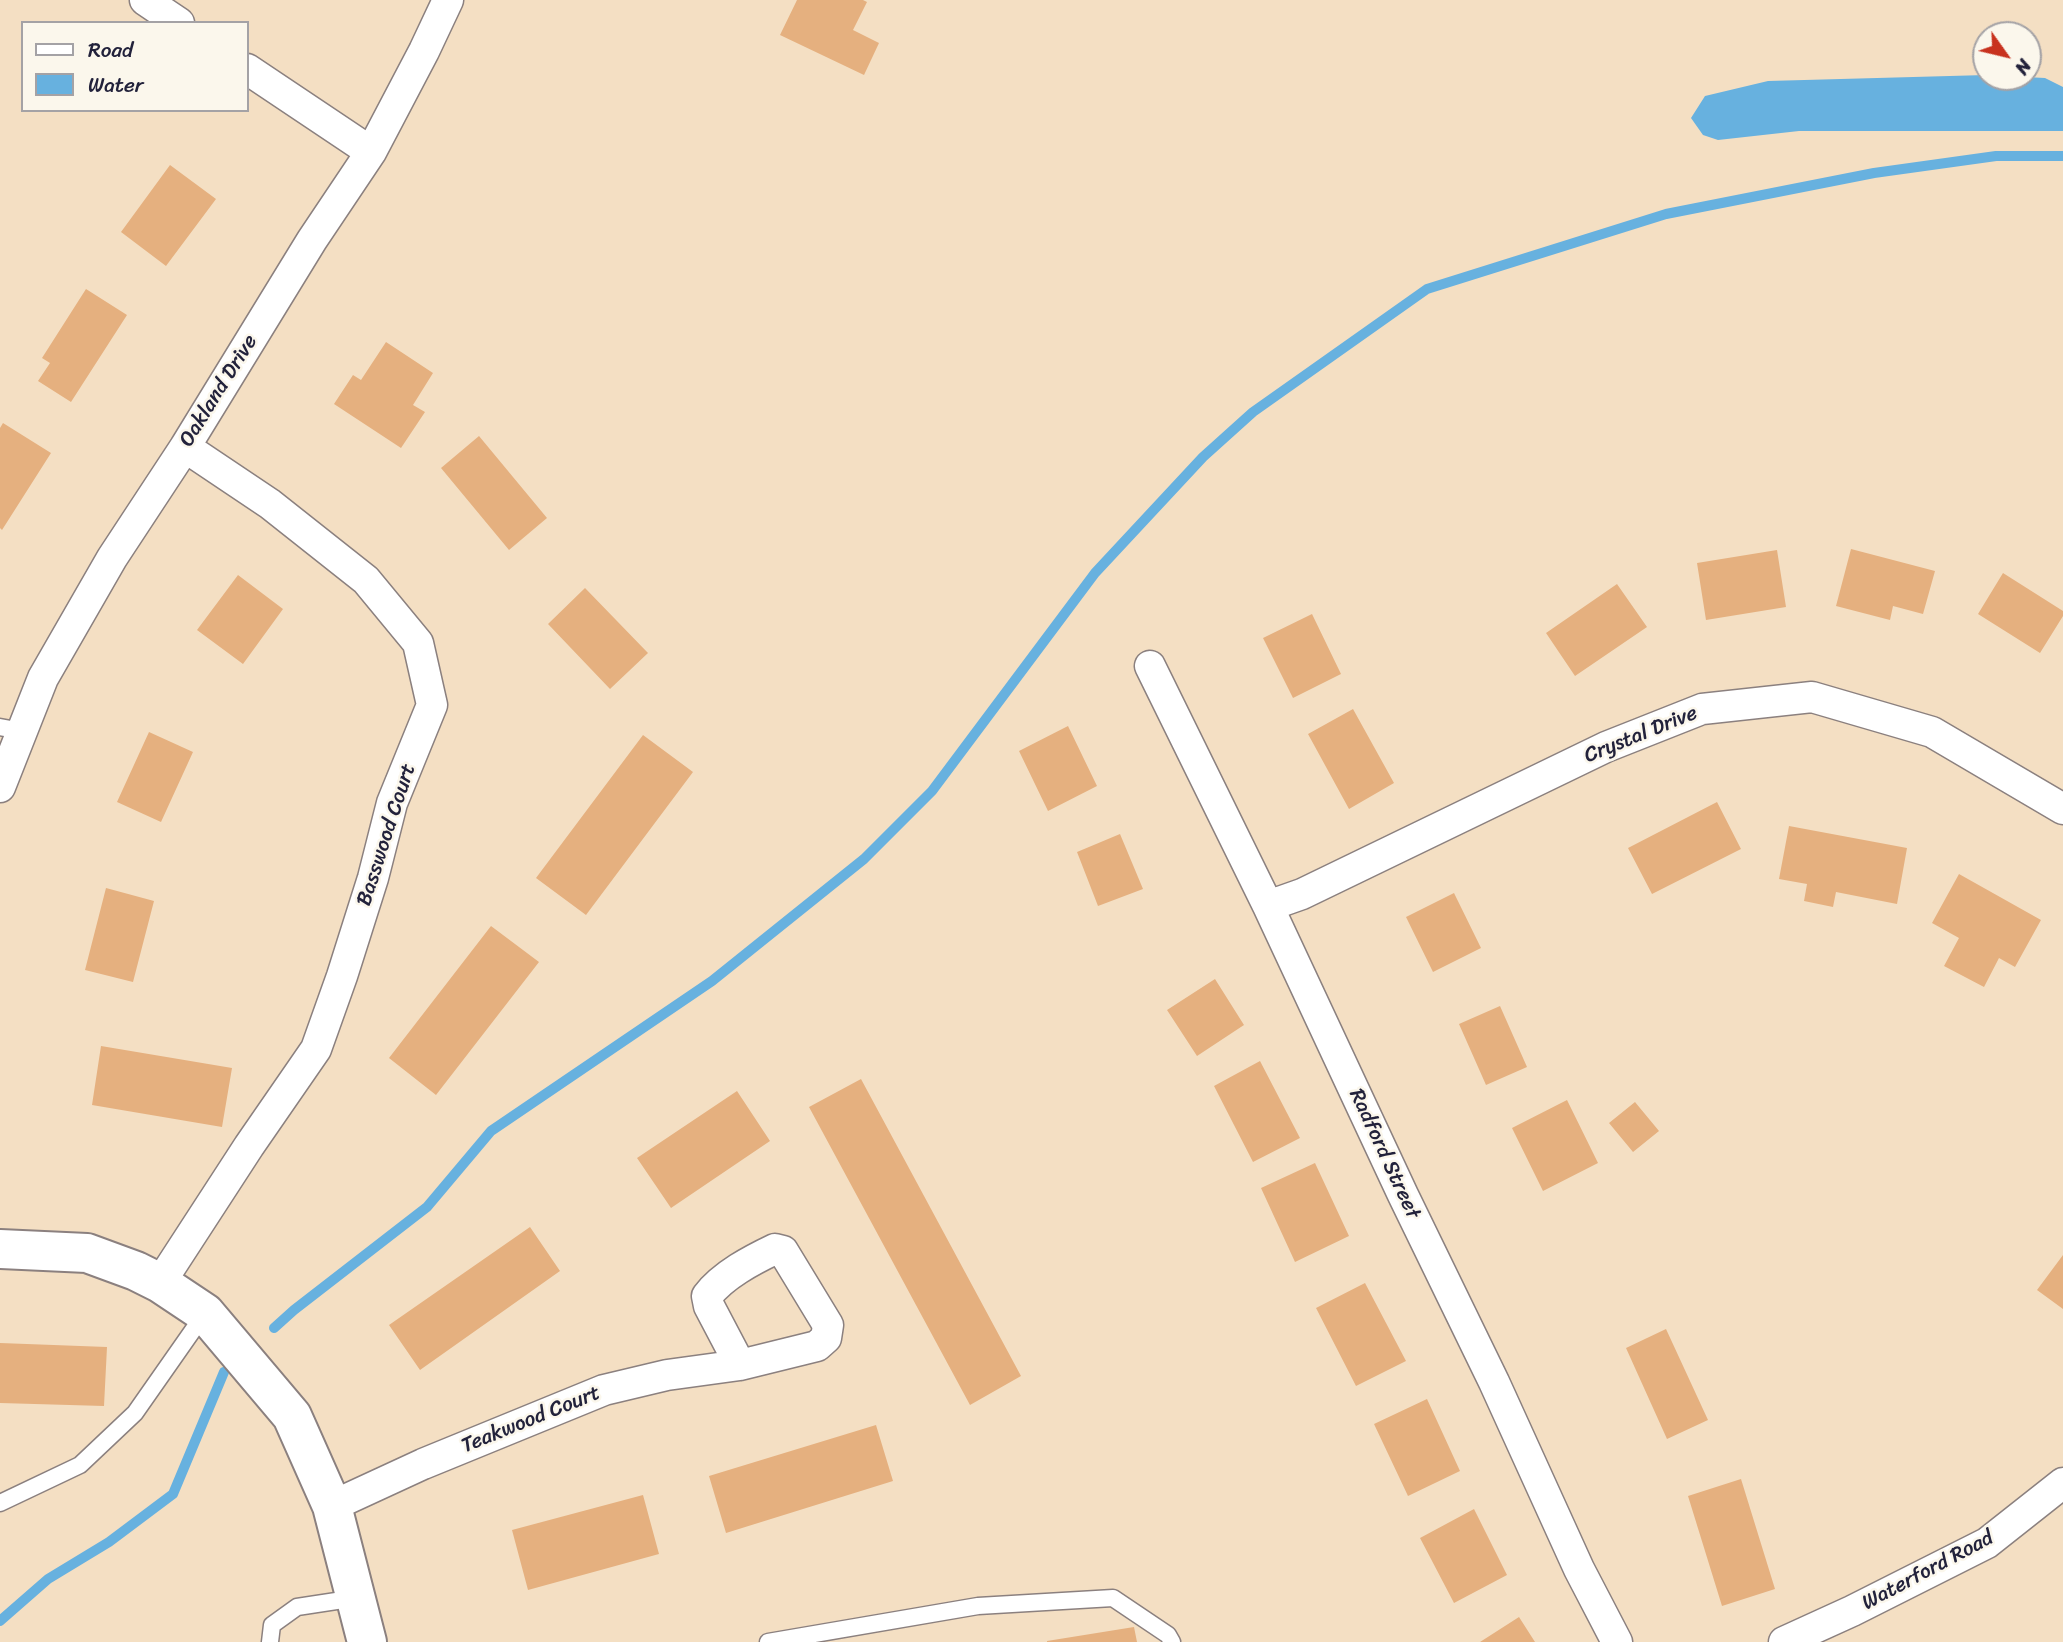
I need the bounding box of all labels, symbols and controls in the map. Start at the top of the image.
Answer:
legend [21,21,248,112]
north arrow [1972,21,2042,91]
text: Road [88,31,133,69]
text: N [2006,52,2041,82]
text: Water [88,66,143,104]
street label: Oakland Drive [175,330,263,452]
street label: Crystal Drive [1581,701,1701,769]
street label: Basswood Court [352,761,422,909]
street label: Radford Street [1343,1085,1425,1223]
street label: Teakwood Court [458,1381,604,1459]
street label: Waterford Road [1858,1526,1998,1616]

